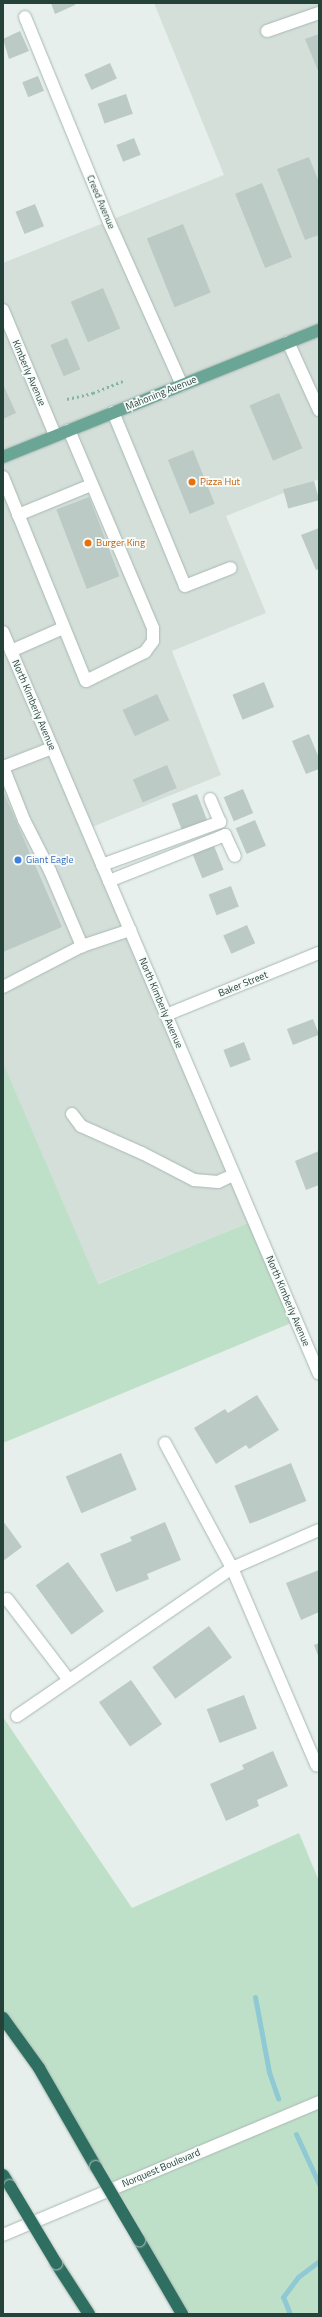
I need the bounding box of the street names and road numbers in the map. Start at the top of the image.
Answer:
street label: Creed Avenue [84,173,118,231]
street label: Kimberly Avenue [10,338,48,408]
street label: Mahoning Avenue [124,373,198,413]
street label: North Kimberly Avenue [9,658,59,752]
street label: North Kimberly Avenue [136,956,186,1050]
street label: Baker Street [216,969,270,999]
street label: North Kimberly Avenue [263,1254,313,1348]
street label: Norquest Boulevard [120,2146,202,2190]

